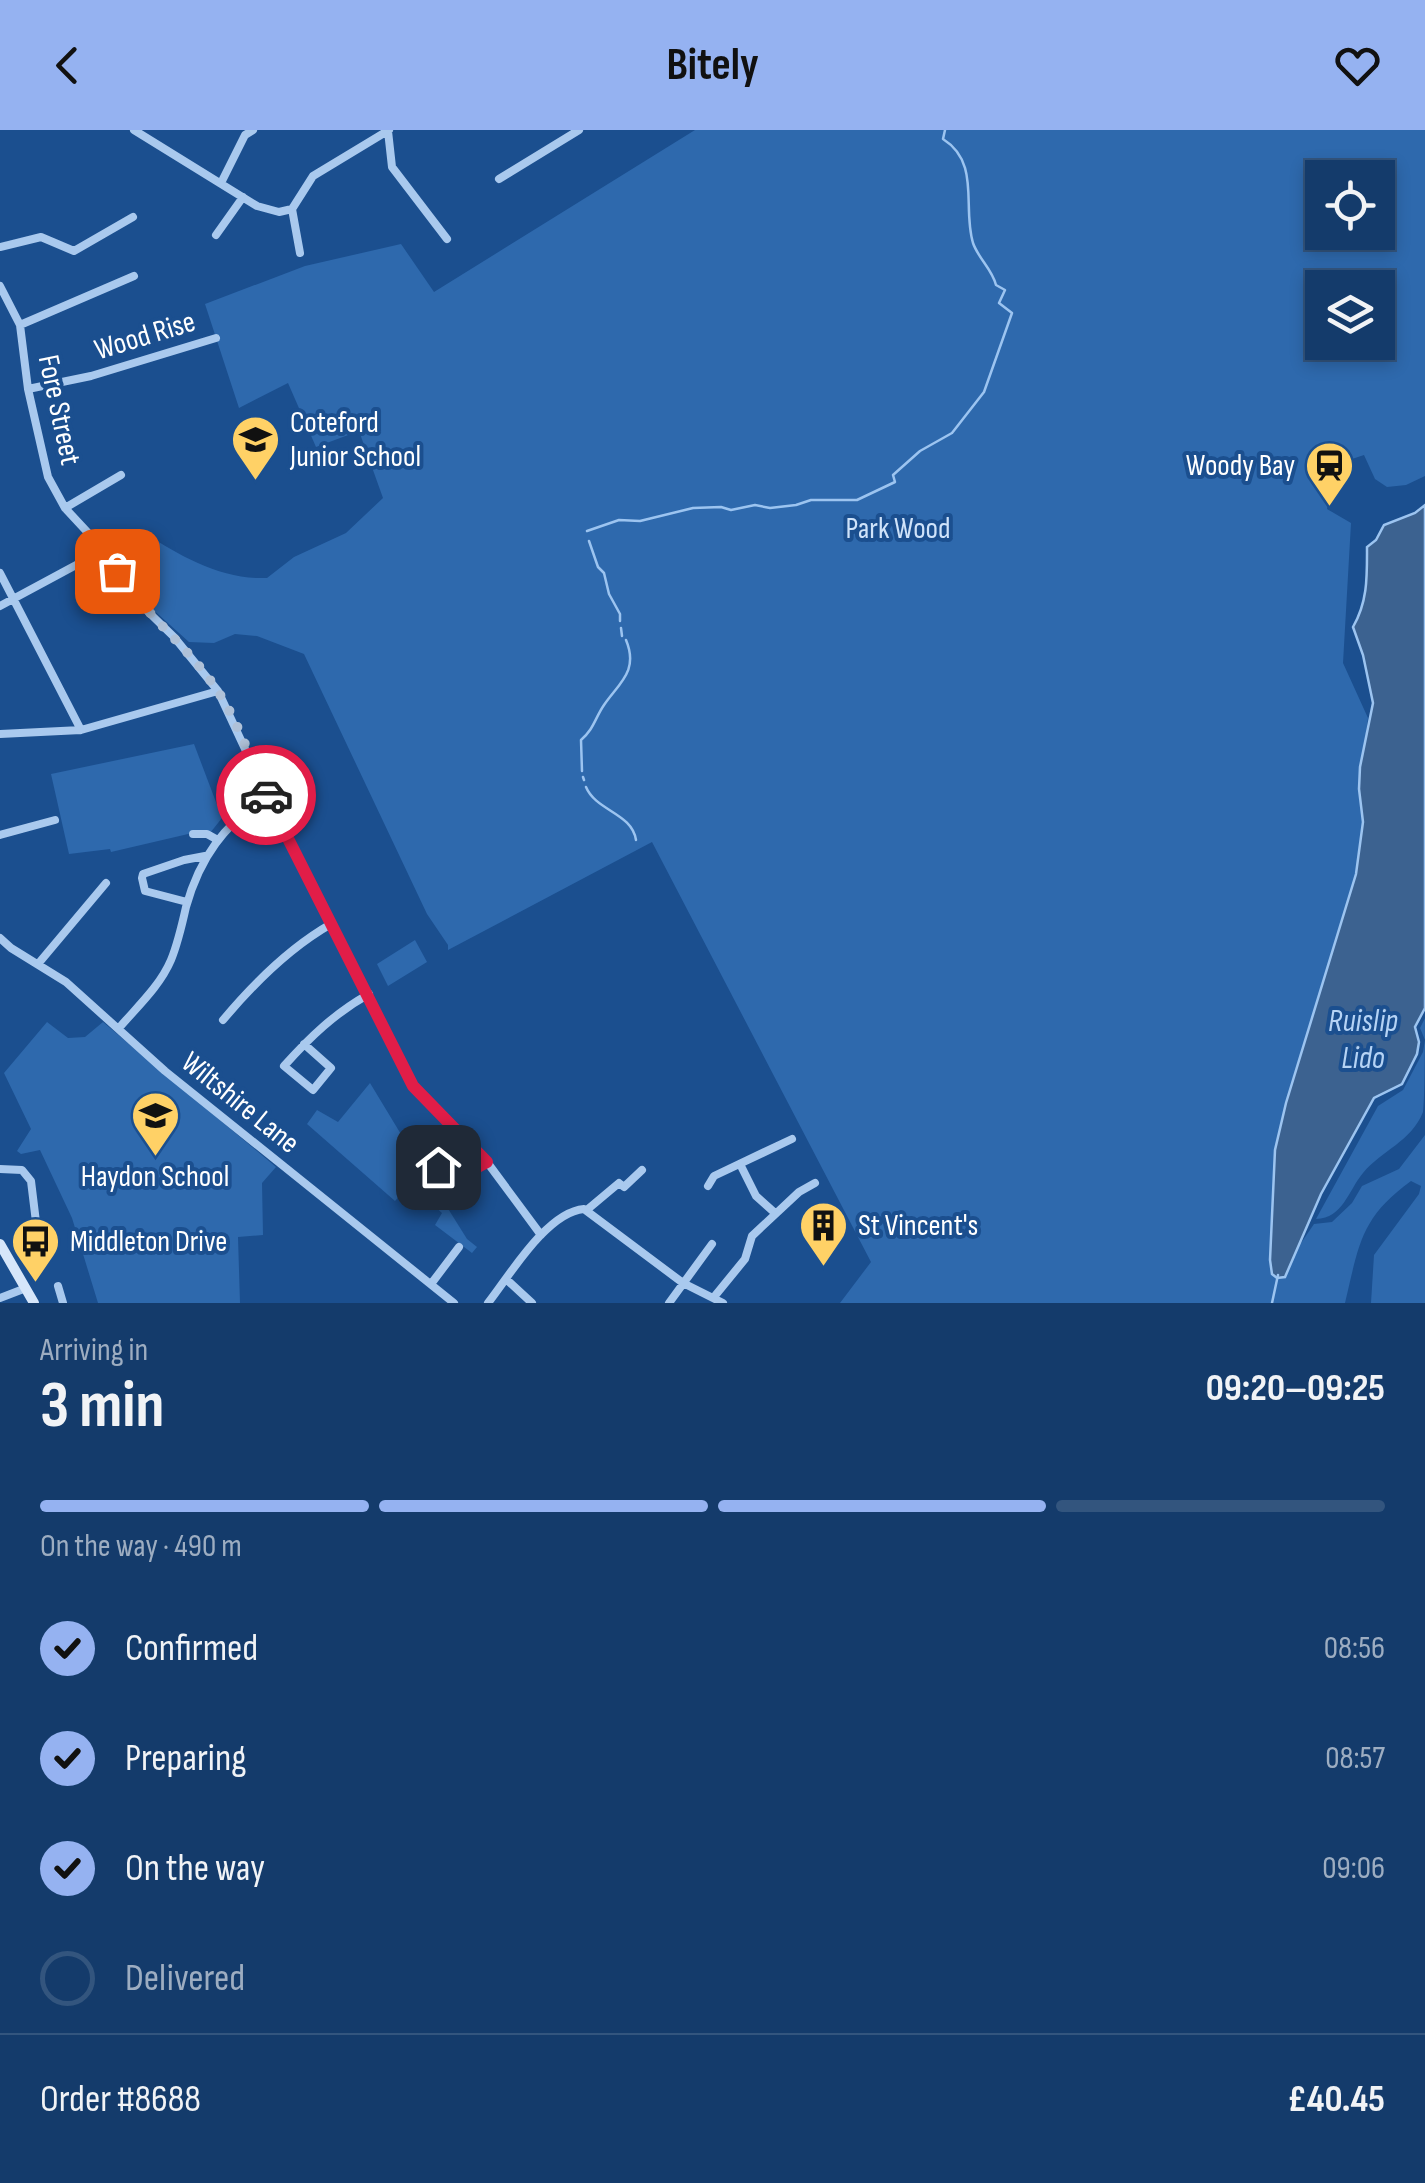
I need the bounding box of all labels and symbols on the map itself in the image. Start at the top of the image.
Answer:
street label: Wood Rise [90,304,200,368]
street label: Fore Street [30,352,88,468]
place label: Coteford Junior School [289,405,421,475]
school or university icon: Coteford Junior School [229,414,281,482]
station icon: Woody Bay [1304,440,1356,508]
place label: Woody Bay [1186,448,1295,484]
park label: Park Wood [845,511,951,547]
pin [75,529,160,614]
courier [216,745,316,845]
water label: Ruislip Lido [1328,1002,1398,1078]
street label: Wiltshire Lane [174,1045,306,1161]
school or university icon: Haydon School [129,1090,181,1158]
pin [396,1125,481,1210]
place label: Haydon School [81,1159,229,1195]
building icon: St Vincent's [797,1200,849,1268]
place label: St Vincent's [858,1208,978,1244]
bus stop icon: Middleton Drive [9,1216,61,1284]
place label: Middleton Drive [70,1224,227,1260]

